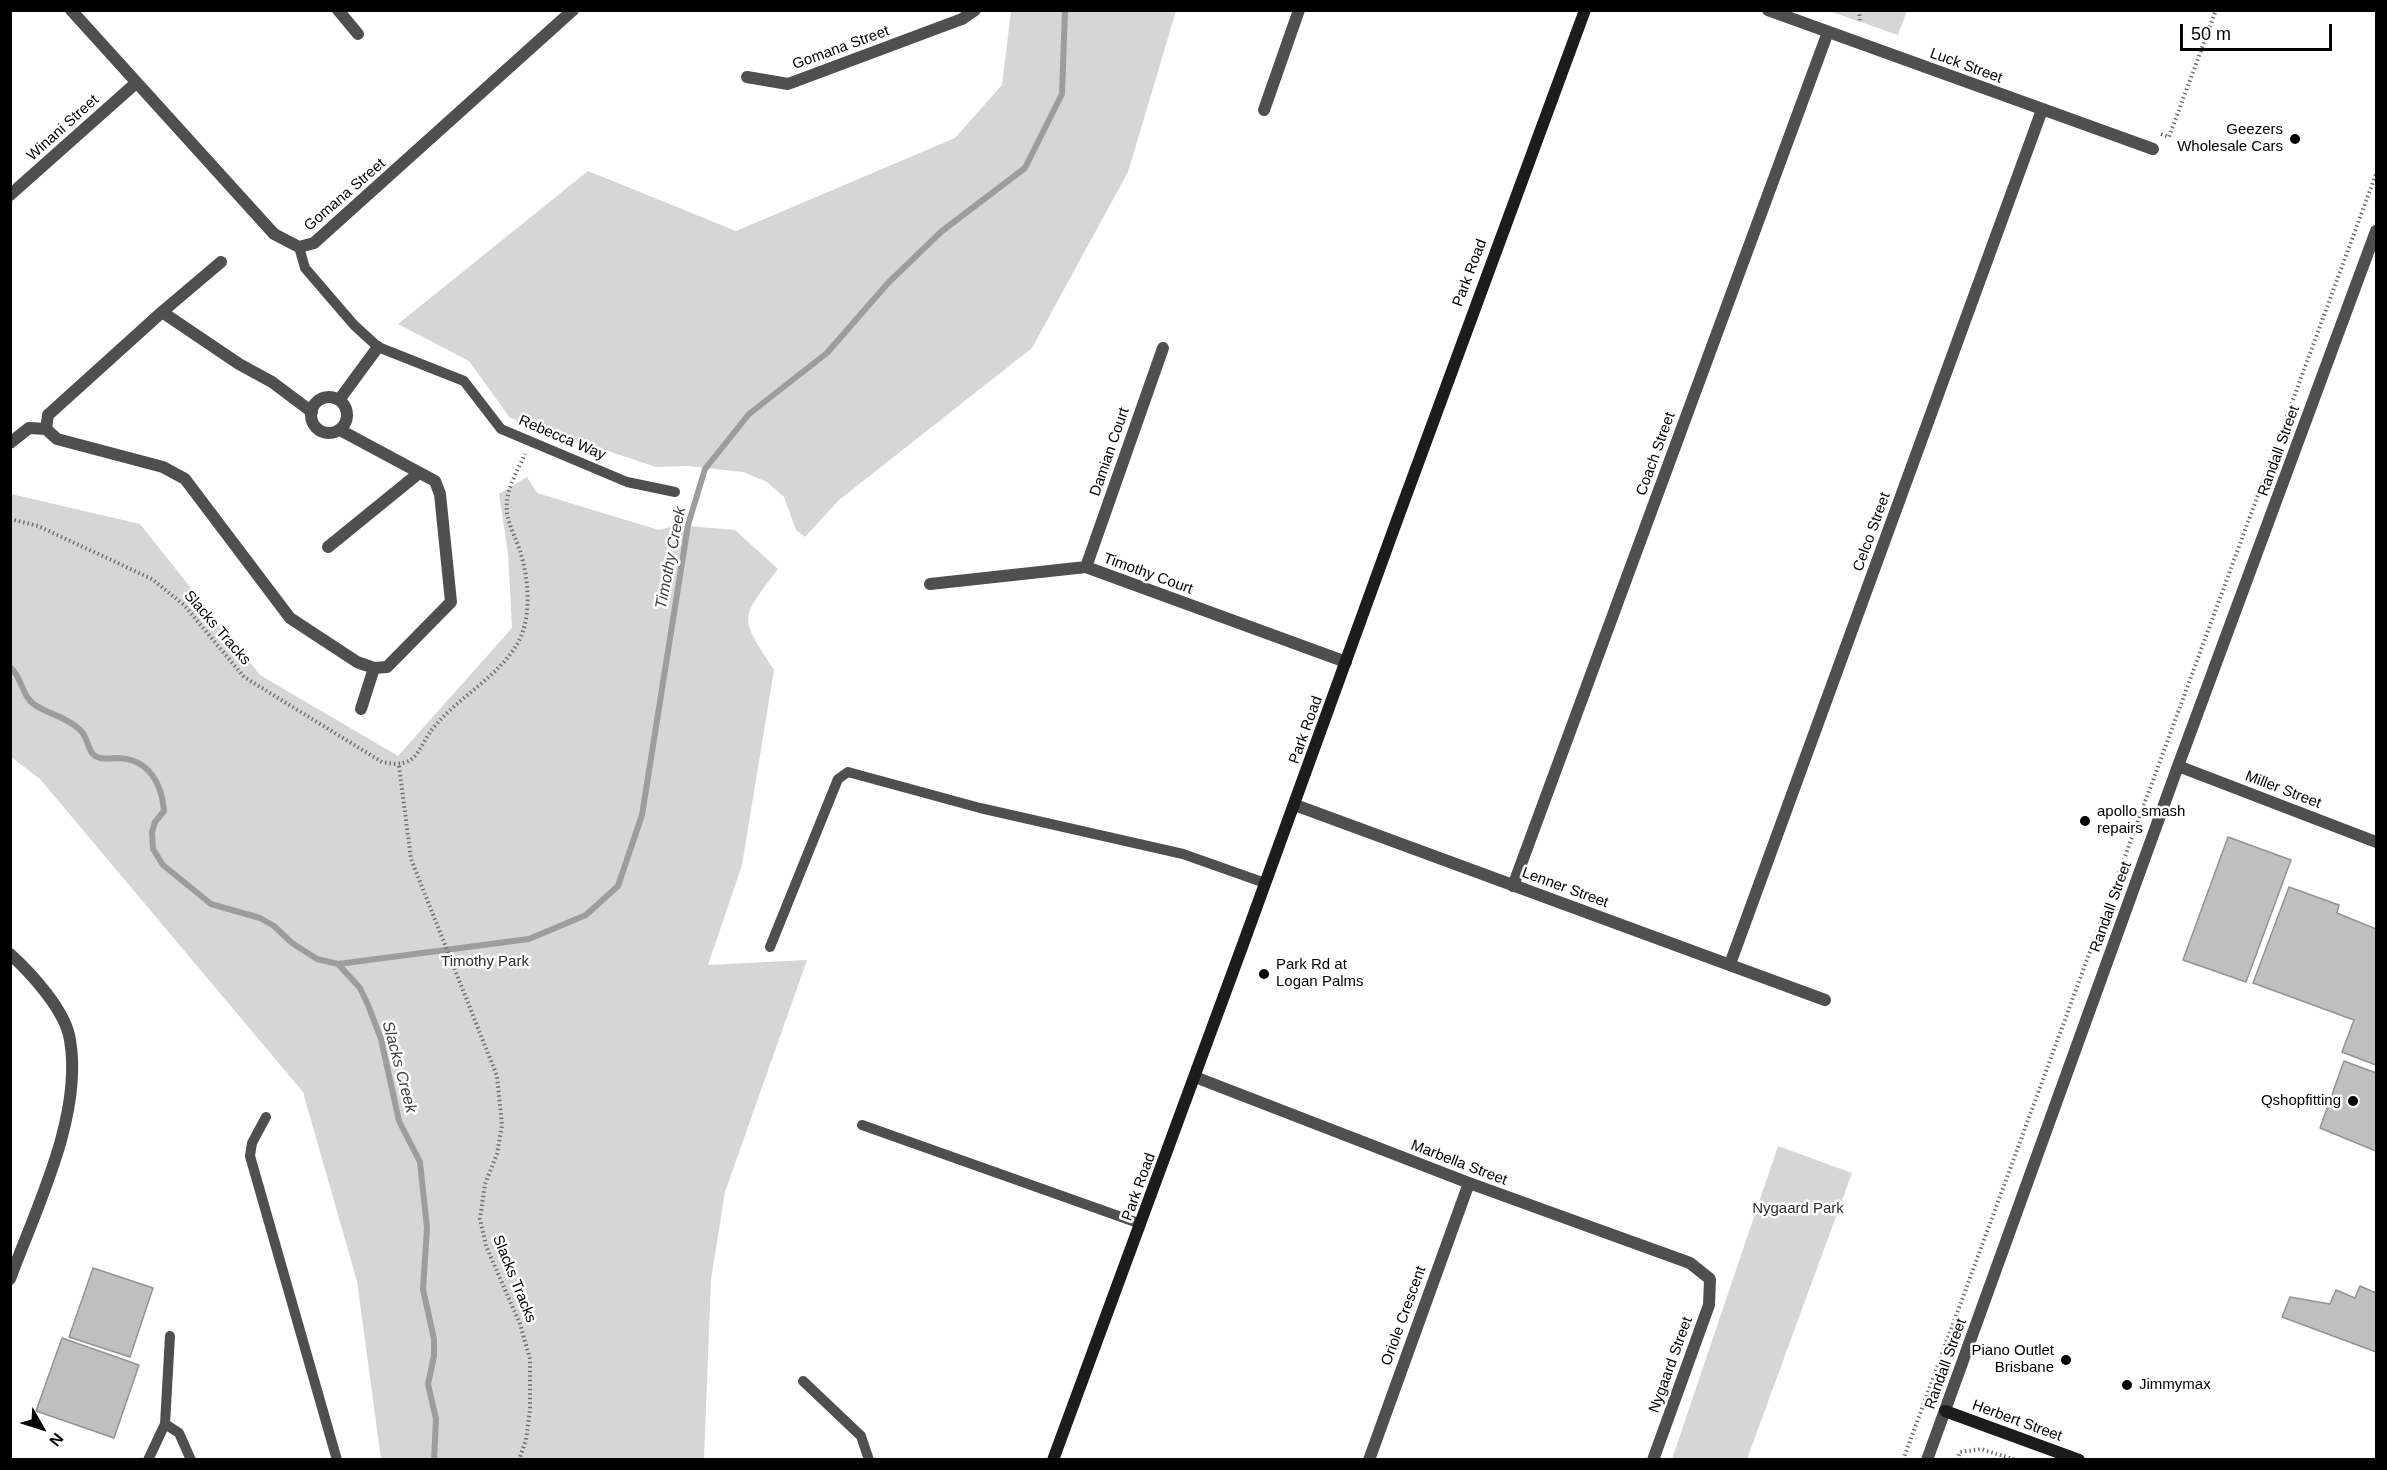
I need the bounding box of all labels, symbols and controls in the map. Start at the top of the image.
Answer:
scale bar [2183,12,2334,50]
street label: Gomana Street [790,22,892,74]
text: 50 m [2191,24,2231,44]
street label: Luck Street [1927,45,2005,87]
street label: Winani Street [24,91,102,165]
place label: Geezers Wholesale Cars [2177,121,2283,156]
marker: Geezers Wholesale Cars [2288,132,2302,146]
street label: Gomana Street [301,155,389,235]
street label: Park Road [1449,237,1491,309]
street label: Randall Street [2254,403,2304,499]
street label: Damian Court [1086,405,1134,499]
street label: Coach Street [1633,410,1679,498]
street label: Rebecca Way [516,412,608,464]
street label: Celco Street [1849,490,1895,574]
water label: Timothy Creek [652,505,690,611]
street label: Timothy Court [1101,550,1195,598]
street label: Slacks Tracks [180,587,254,669]
street label: Park Road [1285,694,1327,766]
street label: Miller Street [2242,767,2324,813]
place label: apollo smash repairs [2097,803,2185,838]
marker: apollo smash repairs [2078,814,2092,828]
street label: Randall Street [2086,859,2136,955]
street label: Lenner Street [1519,864,1611,912]
park label: Timothy Park [441,953,529,971]
place label: Park Rd at Logan Palms [1276,956,1364,991]
marker: Park Rd at Logan Palms [1257,967,1271,981]
water label: Slacks Creek [378,1019,420,1115]
place label: Qshopfitting [2261,1092,2341,1110]
marker: Qshopfitting [2346,1094,2360,1108]
street label: Marbella Street [1408,1136,1510,1190]
street label: Park Road [1118,1151,1160,1223]
park label: Nygaard Park [1752,1200,1844,1218]
street label: Slacks Tracks [488,1233,540,1325]
street label: Oriole Crescent [1378,1264,1430,1368]
street label: Nygaard Street [1645,1315,1697,1415]
street label: Randall Street [1921,1316,1971,1412]
place label: Piano Outlet Brisbane [1971,1342,2054,1377]
marker: Piano Outlet Brisbane [2059,1353,2073,1367]
place label: Jimmymax [2139,1376,2211,1394]
marker: Jimmymax [2120,1378,2134,1392]
street label: Herbert Street [1970,1396,2064,1446]
north arrow [12,1398,72,1458]
text: N [46,1430,67,1449]

